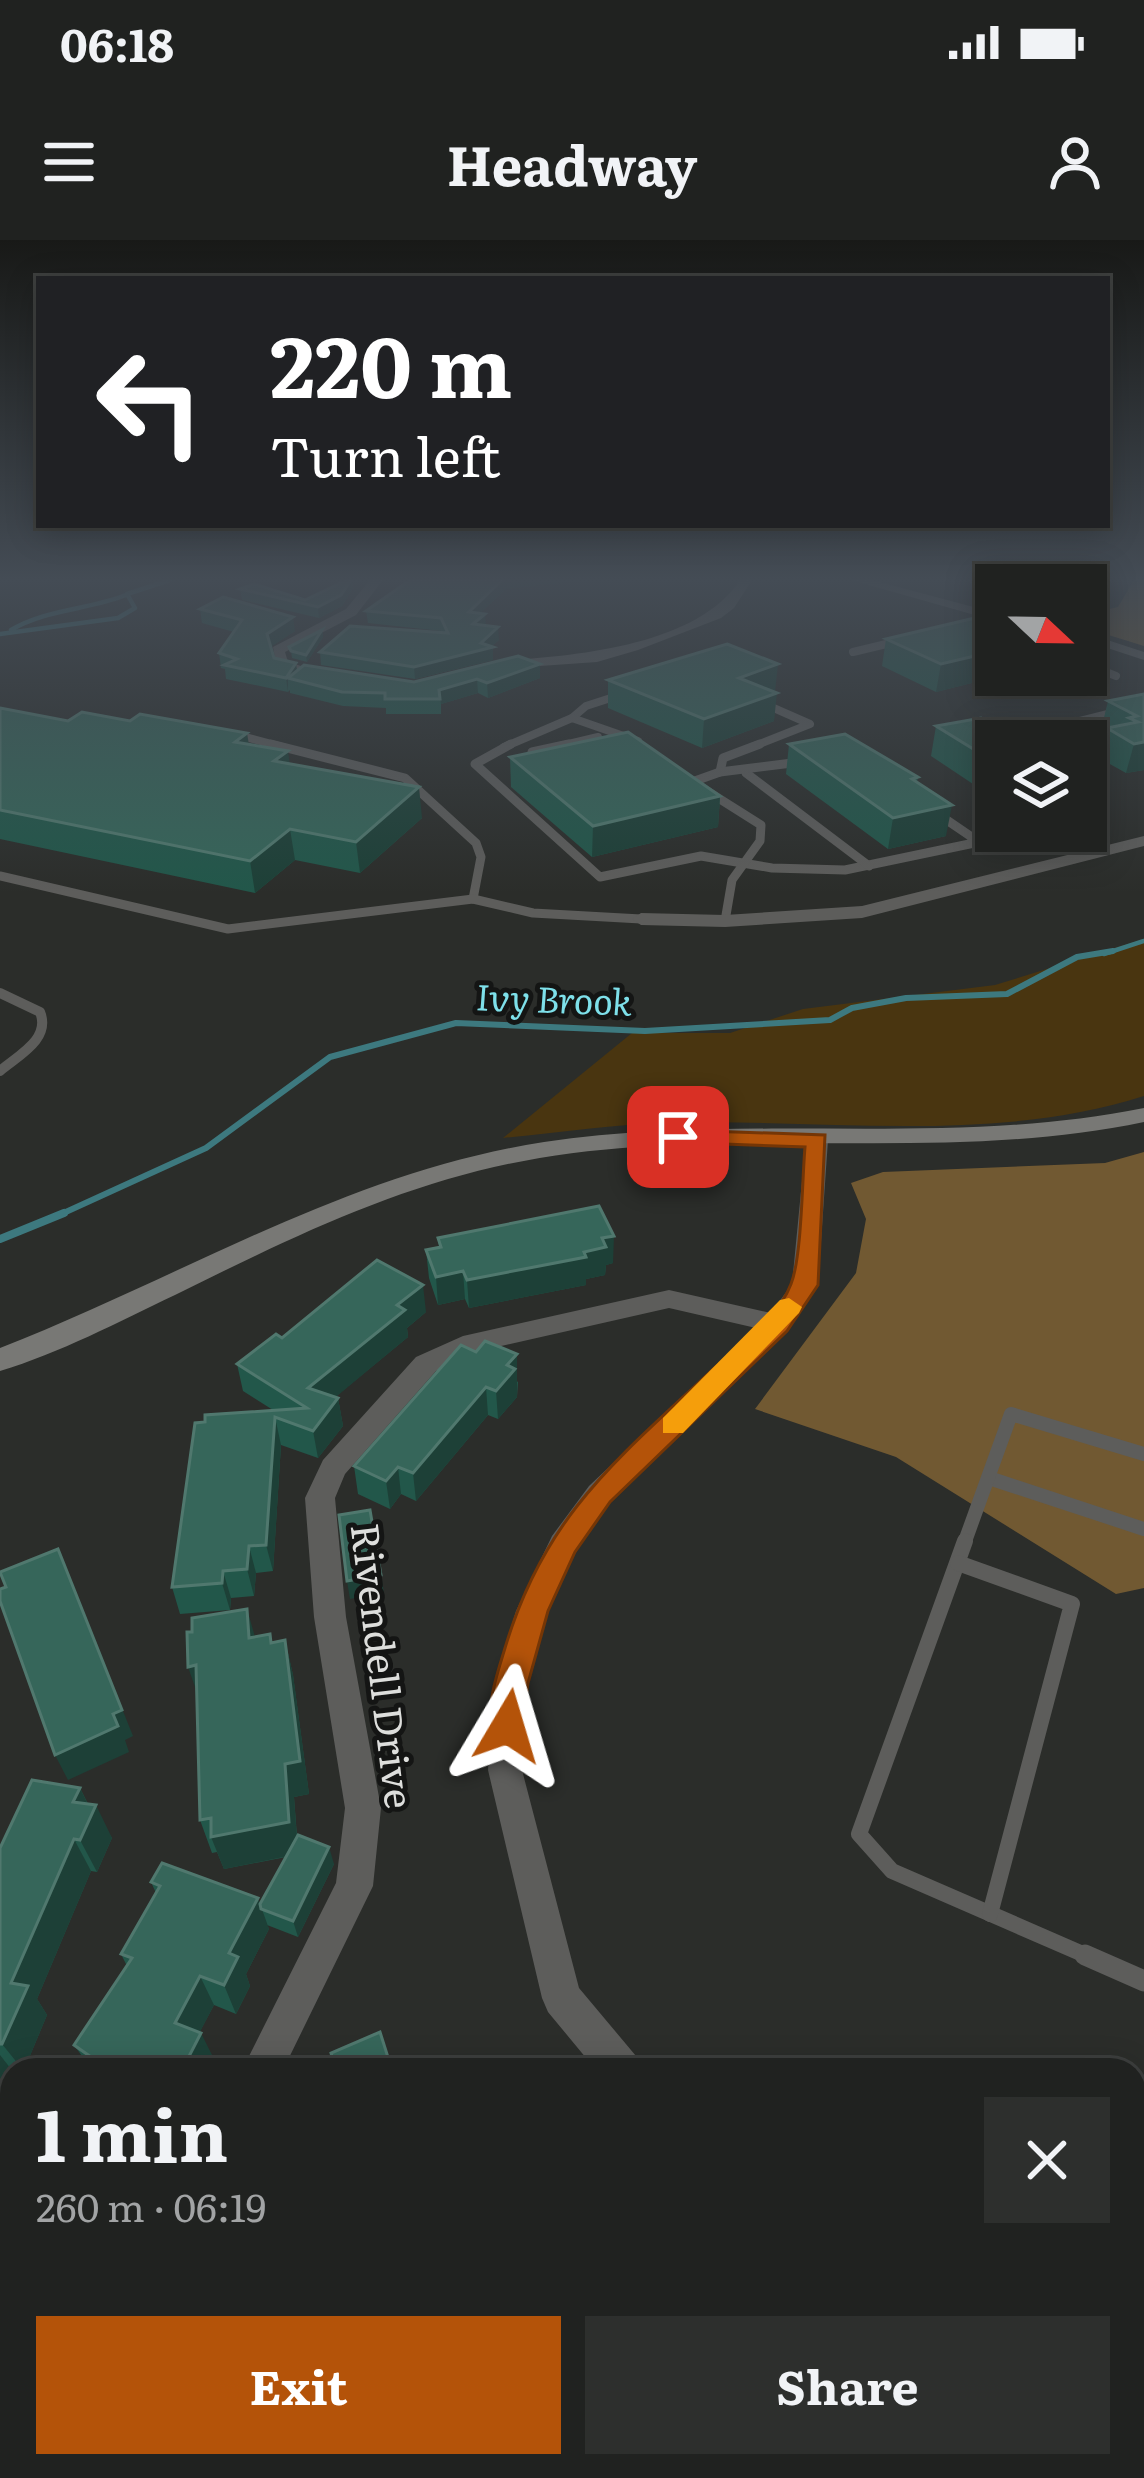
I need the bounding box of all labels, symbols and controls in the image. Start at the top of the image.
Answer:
text: 06:18 [60,9,174,76]
text: Headway [447,122,697,203]
icon: menu [36,129,102,195]
icon: person [1042,129,1108,195]
text: 220 m [270,299,513,424]
icon: left [72,324,228,480]
text: Turn left [270,413,501,494]
north arrow [975,564,1107,696]
map controls [975,564,1107,852]
button: layers [975,720,1107,852]
water label: Ivy Brook [475,968,633,1027]
pin [627,1086,729,1188]
icon: arrive [645,1104,711,1170]
street label: Rivendell Drive [339,1520,431,1812]
position arrow [445,1663,571,1789]
text: 1 min [36,2077,228,2184]
button: close [984,2097,1110,2223]
text: 260 m · 06:19 [36,2176,266,2234]
button: Exit [36,2316,561,2454]
button: Share [585,2316,1110,2454]

